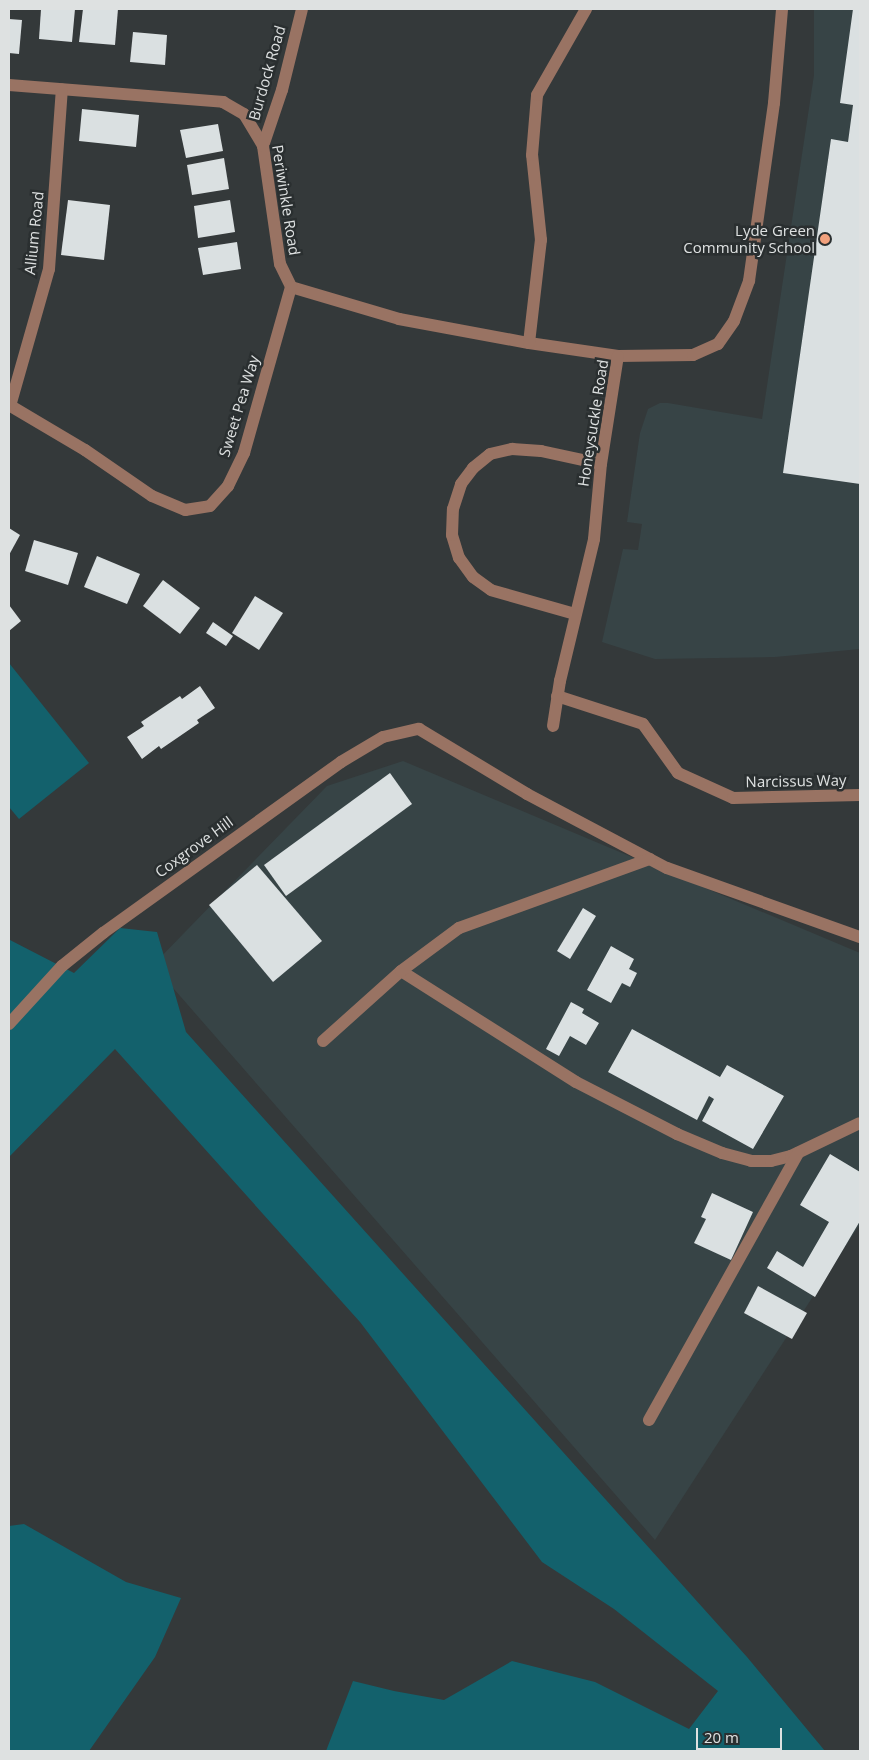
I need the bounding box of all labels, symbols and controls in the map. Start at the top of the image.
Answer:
street label: Burdock Road [245,23,289,123]
street label: Periwinkle Road [268,143,304,257]
street label: Allium Road [21,190,47,276]
place label: Lyde Green Community School [683,221,815,256]
marker: Lyde Green Community School [819,233,831,245]
street label: Sweet Pea Way [215,353,263,459]
street label: Honeysuckle Road [574,358,612,488]
street label: Narcissus Way [745,771,847,791]
street label: Coxgrove Hill [152,813,236,881]
scale bar [699,1718,785,1750]
text: 20 m [704,1727,739,1747]

